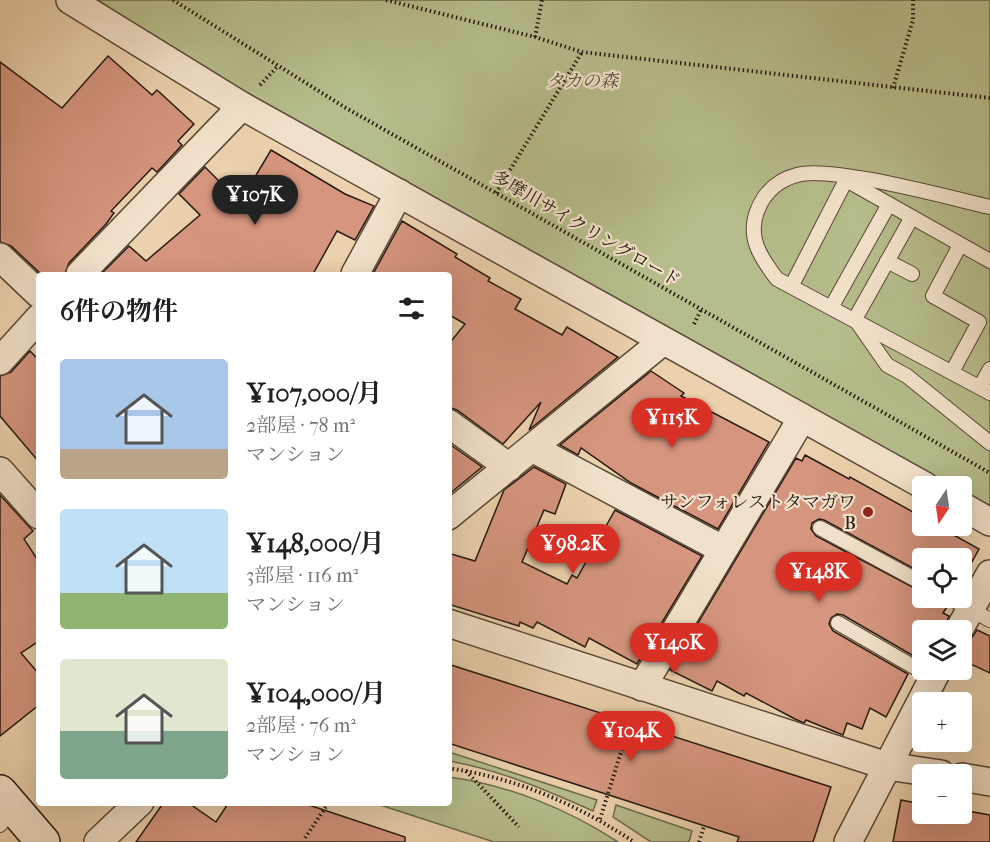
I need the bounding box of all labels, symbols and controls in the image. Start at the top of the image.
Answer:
park label: タカの森 [546,71,620,92]
street label: 多摩川サイクリングロード [488,166,684,292]
pin: ¥107K [213,175,297,226]
text: ¥107K [226,183,284,206]
icon: filters [395,292,428,325]
text: 6件の物件 [60,296,178,327]
text: ¥107,000/月 [246,378,383,409]
icon: home [108,383,180,455]
pin: ¥115K [630,398,714,449]
text: ¥115K [646,406,698,429]
text: 2部屋 · 78 m² [246,414,355,437]
text: マンション [246,443,345,466]
north arrow [912,476,972,536]
map controls [912,476,972,824]
place label: サンフォレストタマガワ B [660,492,856,534]
marker: サンフォレストタマガワ B [861,505,875,519]
pin: ¥98.2K [524,524,622,575]
text: ¥148,000/月 [246,528,385,559]
text: ¥98.2K [541,532,605,555]
icon: home [108,533,180,605]
button: locate [912,548,972,608]
pin: ¥148K [777,552,861,603]
text: ¥148K [789,560,849,583]
text: 3部屋 · 116 m² [246,564,358,587]
text: マンション [246,593,345,616]
button: layers [912,620,972,680]
pin: ¥140K [632,623,716,674]
text: ¥140K [644,631,704,654]
text: ¥104,000/月 [246,678,386,709]
icon: home [108,683,180,755]
button: + [912,692,972,752]
pin: ¥104K [589,711,673,762]
text: 2部屋 · 76 m² [246,714,356,737]
text: ¥104K [601,719,661,742]
text: マンション [246,743,345,766]
button: − [912,764,972,824]

